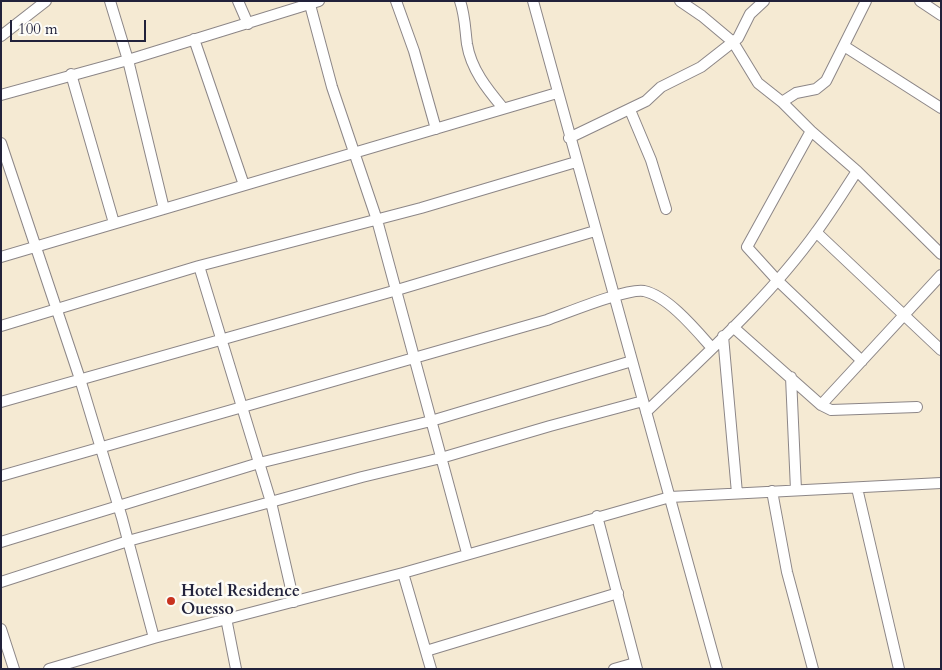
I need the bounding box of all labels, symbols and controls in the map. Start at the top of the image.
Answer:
scale bar [12,10,149,42]
text: 100 m [18,19,58,39]
place label: Hotel Residence Ouesso [181,582,300,620]
marker: Hotel Residence Ouesso [165,595,177,607]

